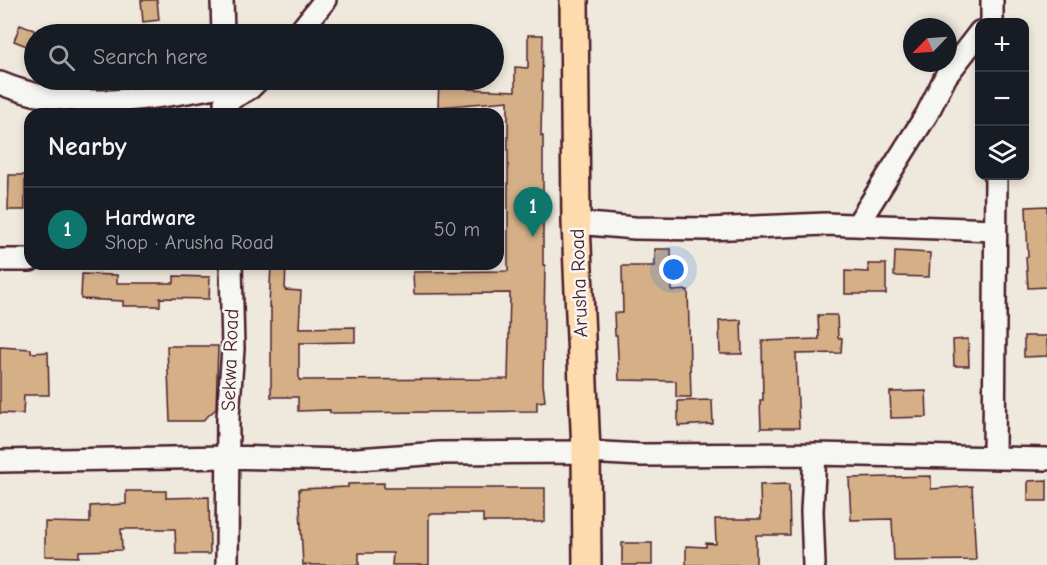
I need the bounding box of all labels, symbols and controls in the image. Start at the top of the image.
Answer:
north arrow [903,18,957,72]
map controls [975,18,1029,180]
button: + [975,18,1029,72]
search box [24,24,504,90]
icon: search [45,41,78,74]
text: Search here [93,44,208,70]
button: − [975,72,1029,126]
button: layers [975,126,1029,180]
text: Nearby [48,132,127,162]
pin: 1 [514,188,552,237]
text: Hardware [105,205,195,231]
text: 1 [64,218,71,241]
text: 50 m [434,218,480,241]
street label: Arusha Road [566,228,592,338]
text: Shop · Arusha Road [105,231,274,254]
your location [659,255,688,284]
street label: Sekwa Road [217,308,243,412]

